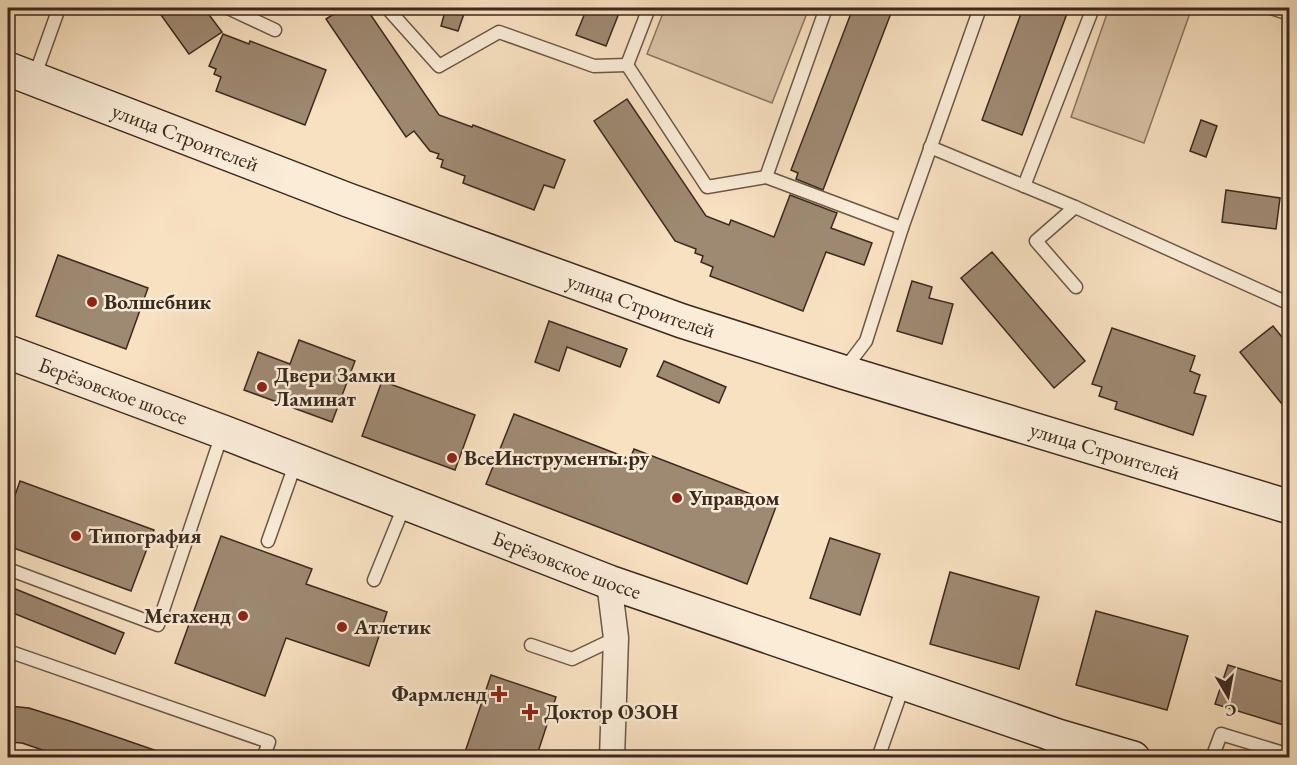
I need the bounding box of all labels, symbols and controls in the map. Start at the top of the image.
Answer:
street label: улица Строителей [108,96,263,177]
street label: улица Строителей [563,267,719,344]
place label: Волшебник [104,288,211,315]
marker: Волшебник [85,295,99,309]
street label: Берёзовское шоссе [35,351,191,431]
place label: Двери Замки Ламинат [274,361,396,412]
marker: Двери Замки Ламинат [255,380,269,394]
street label: улица Строителей [1027,415,1183,486]
place label: ВсеИнструменты.ру [464,444,650,471]
marker: ВсеИнструменты.ру [445,451,459,465]
place label: Управдом [688,484,780,511]
marker: Управдом [670,491,684,505]
place label: Типография [88,522,201,549]
street label: Берёзовское шоссе [489,524,645,605]
marker: Типография [69,529,83,543]
place label: Мегахенд [144,602,231,629]
marker: Мегахенд [236,609,250,623]
place label: Атлетик [353,613,431,640]
marker: Атлетик [335,620,349,634]
north arrow [1198,666,1258,726]
place label: Фармленд [392,680,487,707]
marker: Фармленд [492,687,506,701]
place label: Доктор ОЗОН [544,698,678,725]
text: С [1223,699,1238,722]
marker: Доктор ОЗОН [521,703,539,721]

